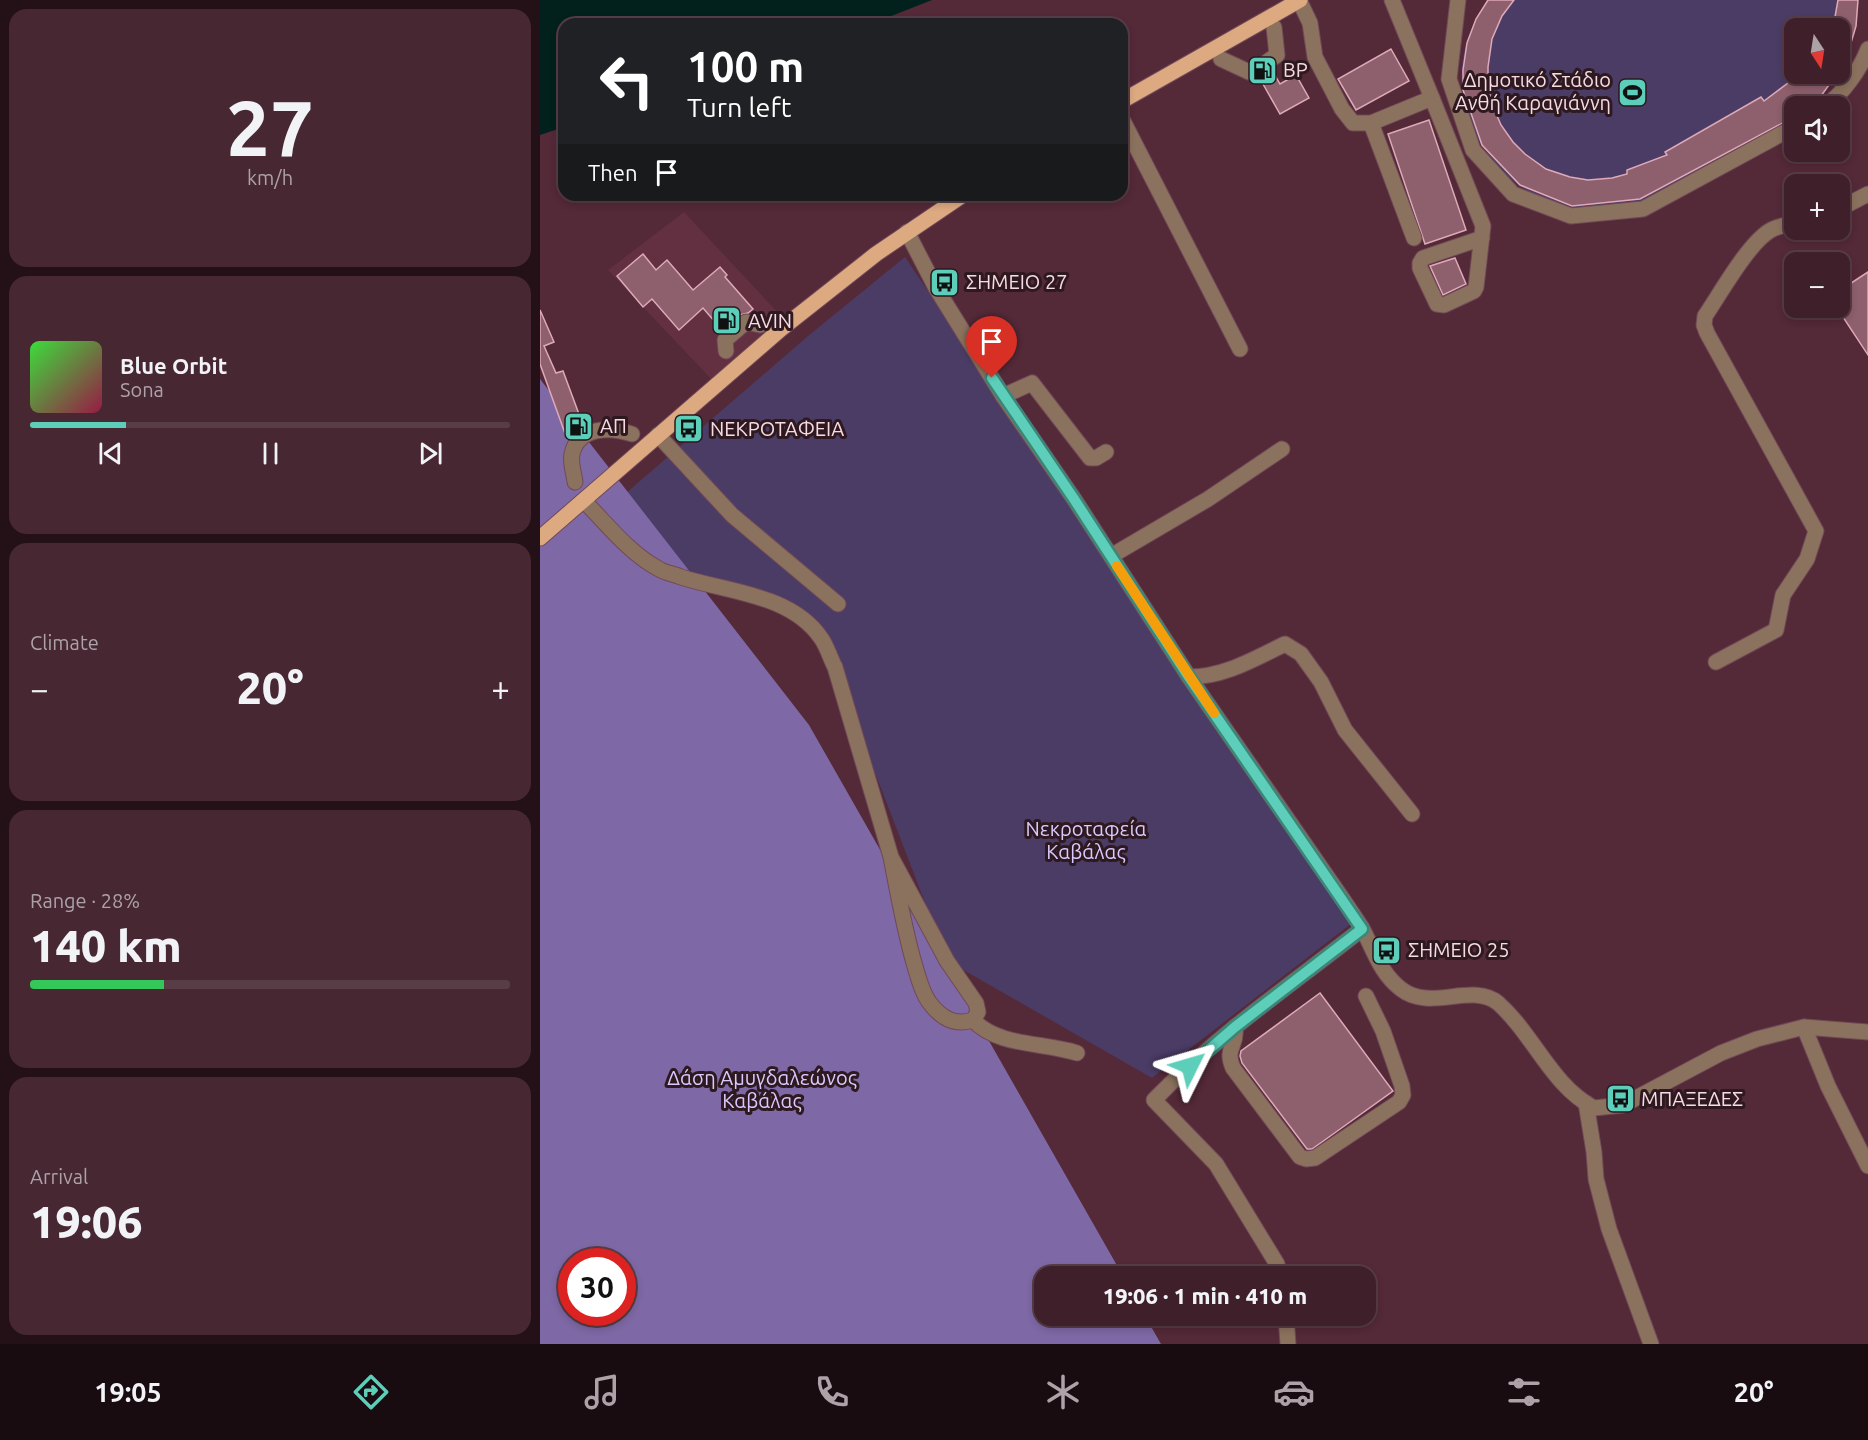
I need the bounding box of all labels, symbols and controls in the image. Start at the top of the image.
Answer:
north arrow [1784,18,1850,84]
map controls [1784,18,1850,318]
icon: left [588,42,666,120]
text: 100 m [687,43,804,90]
fuel station icon: BP [1246,54,1278,86]
place label: BP [1283,58,1308,81]
place label: Δημοτικό Στάδιο Ανθή Καραγιάννη [1455,68,1611,114]
sports icon: Δημοτικό Στάδιο Ανθή Καραγιάννη [1616,76,1648,108]
text: 27 [226,83,314,171]
text: Turn left [687,92,791,122]
button: sound [1784,96,1850,162]
icon: arrive [650,156,683,189]
text: Then [588,160,638,185]
text: km/h [247,166,293,189]
button: + [1784,174,1850,240]
button: − [1784,252,1850,318]
bus stop icon: ΣΗΜΕΙΟ 27 [929,266,961,298]
place label: ΣΗΜΕΙΟ 27 [966,270,1067,293]
fuel station icon: AVIN [711,305,743,337]
place label: AVIN [748,309,792,332]
pin [966,316,1017,378]
icon: arrive [975,325,1008,358]
text: Blue Orbit [120,353,227,378]
text: Sona [120,378,164,401]
fuel station icon: ΑΠ [563,410,595,442]
bus stop icon: ΝΕΚΡΟΤΑΦΕΙΑ [673,413,705,445]
place label: ΑΠ [600,414,627,437]
place label: ΝΕΚΡΟΤΑΦΕΙΑ [710,417,844,440]
icon: previous [94,437,127,470]
icon: pause [254,437,287,470]
icon: next [414,437,447,470]
text: Climate [30,631,99,654]
text: 20° [236,662,304,713]
text: − [30,670,49,707]
text: + [491,670,510,707]
park label: Νεκροταφεία Καβάλας [1025,817,1147,863]
text: Range · 28% [30,889,140,912]
text: 140 km [30,920,182,971]
bus stop icon: ΣΗΜΕΙΟ 25 [1371,934,1403,966]
place label: ΣΗΜΕΙΟ 25 [1408,938,1509,961]
position arrow [1158,1034,1222,1098]
park label: Δάση Αμυγδαλεώνος Καβάλας [667,1066,857,1112]
bus stop icon: ΜΠΑΞΕΔΕΣ [1604,1083,1636,1115]
place label: ΜΠΑΞΕΔΕΣ [1641,1087,1743,1110]
text: Arrival [30,1165,88,1188]
text: 19:06 [30,1196,143,1247]
speed limit sign: 30 [558,1248,636,1326]
text: 19:06 · 1 min · 410 m [1103,1283,1307,1308]
icon: directions [350,1371,392,1413]
icon: music [581,1371,623,1413]
icon: phone [811,1371,853,1413]
icon: climate [1042,1371,1084,1413]
icon: car [1273,1371,1315,1413]
icon: filters [1503,1371,1545,1413]
text: 19:05 [94,1377,162,1407]
text: 20° [1734,1377,1774,1407]

